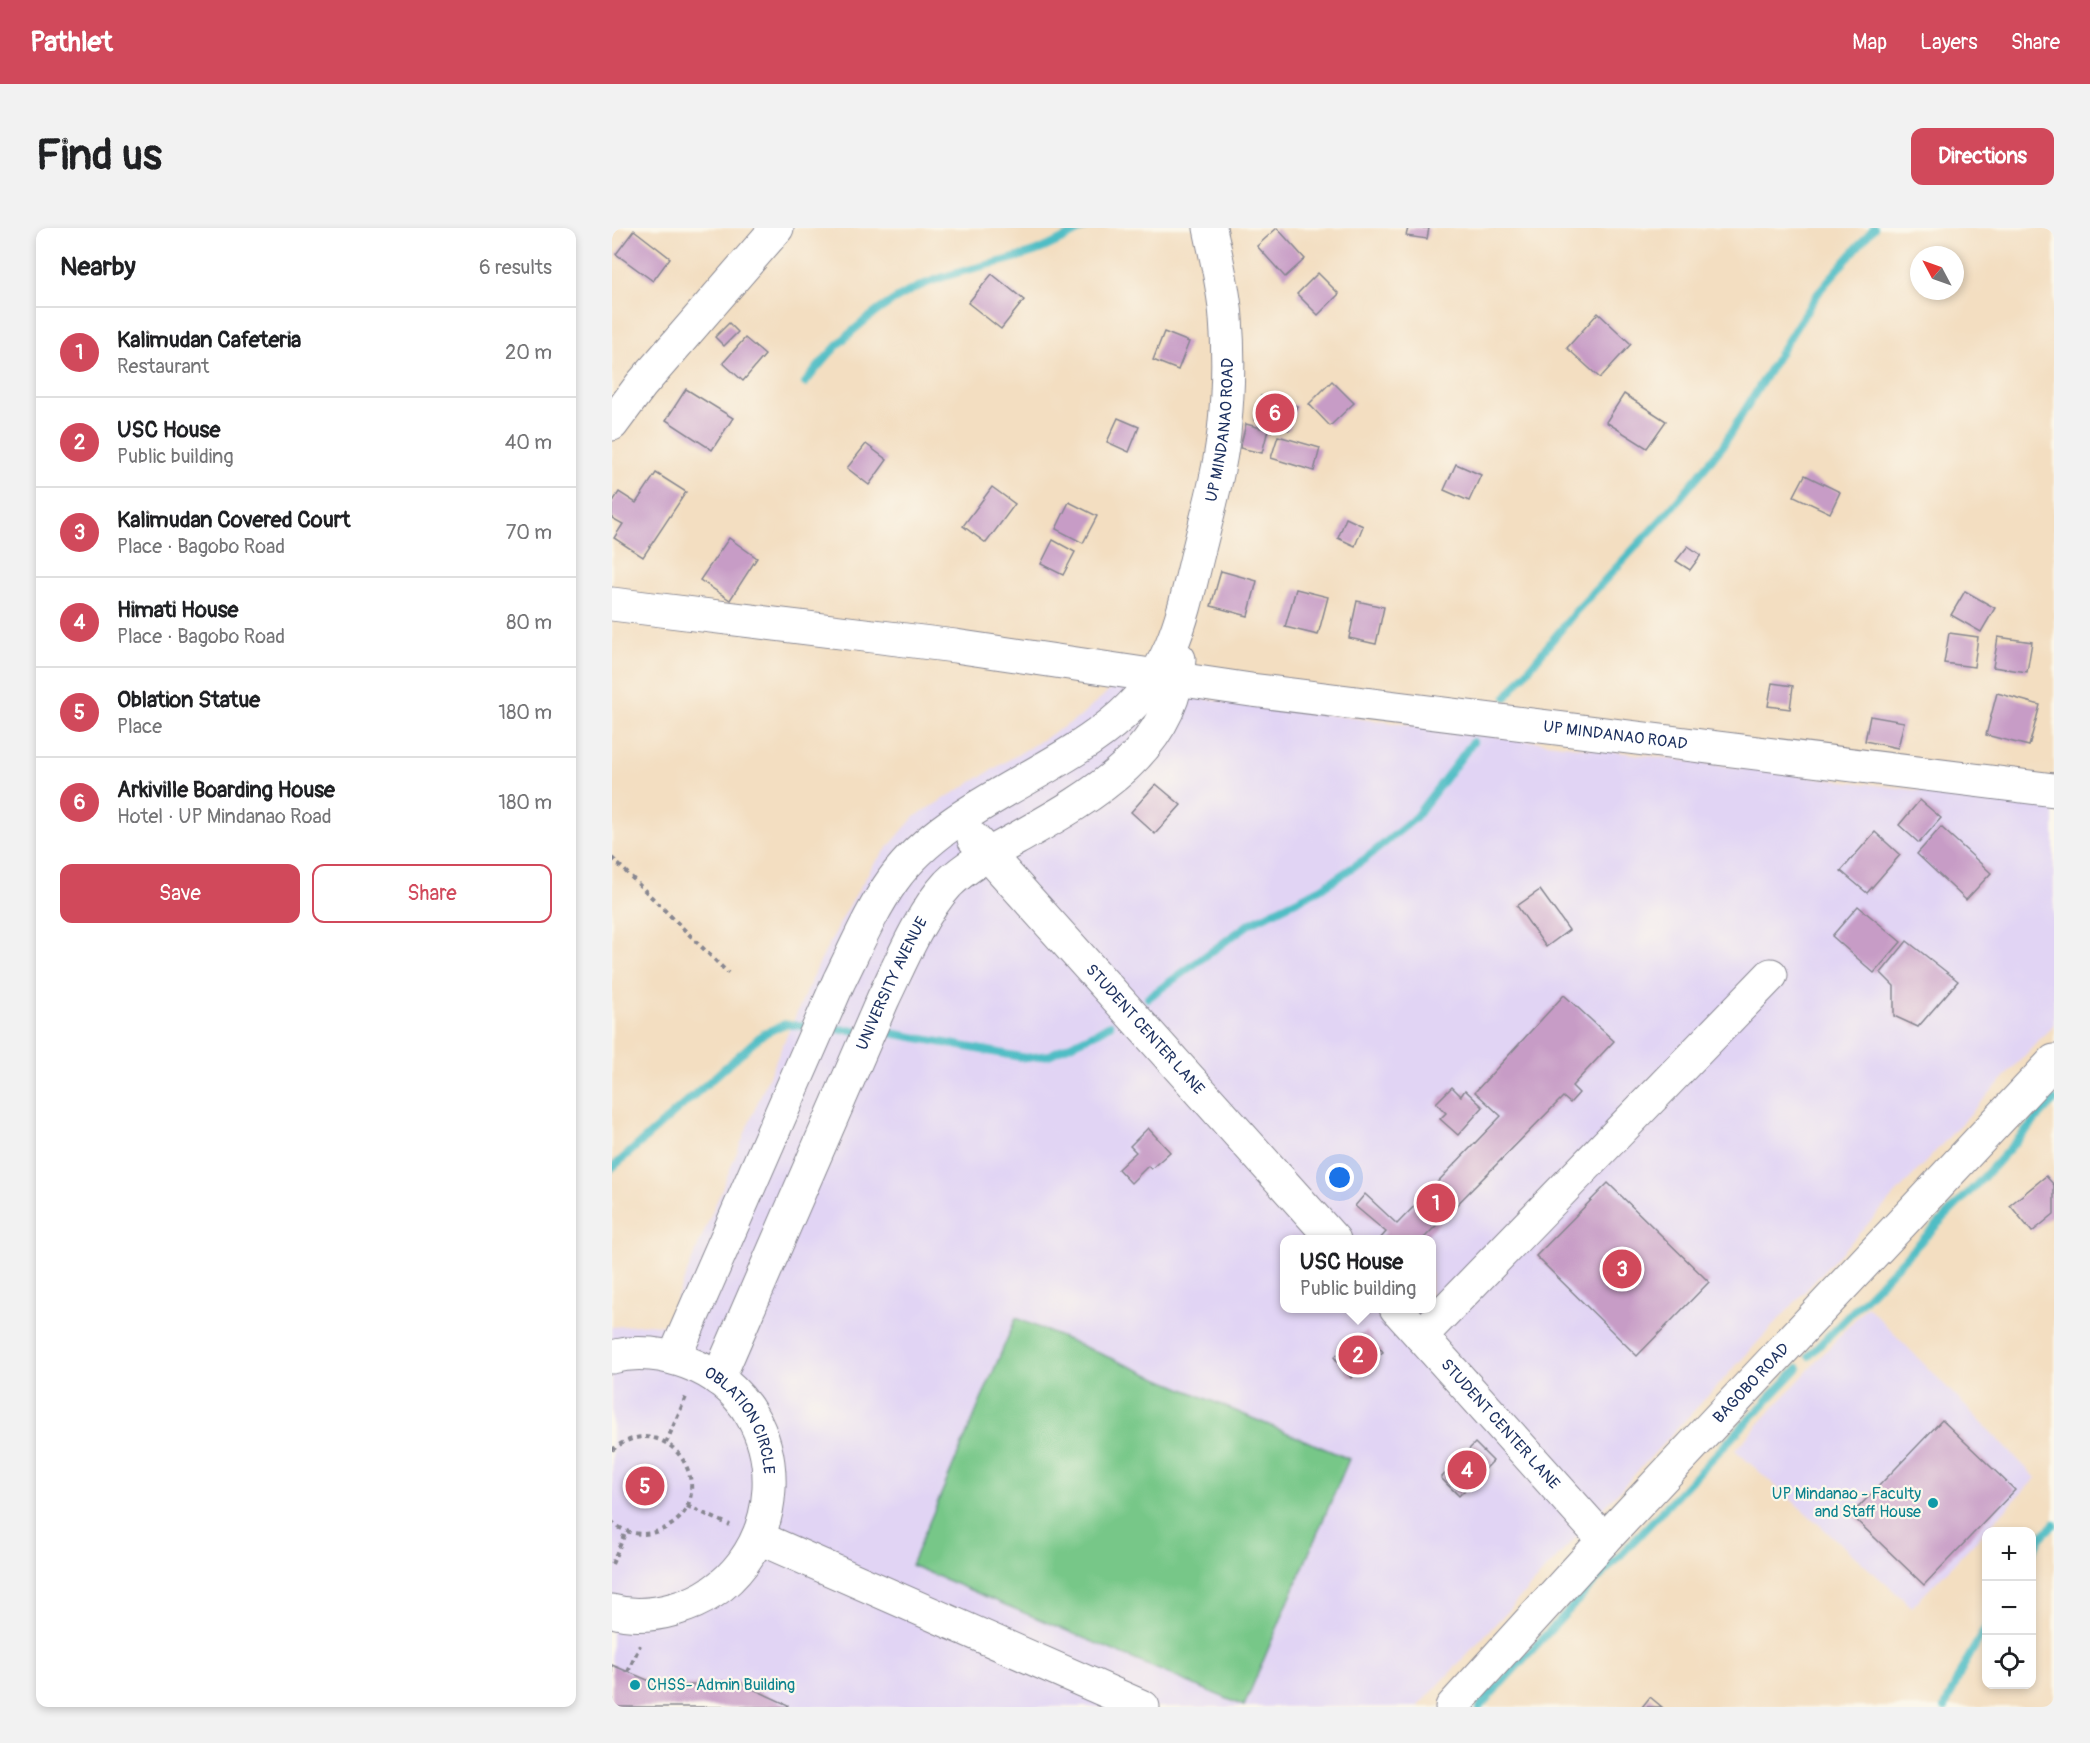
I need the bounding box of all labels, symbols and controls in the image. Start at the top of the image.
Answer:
text: Pathlet [30,25,113,60]
text: Map [1852,29,1887,56]
text: Layers [1920,29,1978,56]
text: Share [2011,29,2060,56]
button: Directions [1911,128,2054,185]
text: Find us [36,130,162,182]
north arrow [1910,246,1964,300]
text: Nearby [60,251,136,283]
text: 6 results [479,255,552,280]
text: Kalimudan Cafeteria [117,326,301,354]
text: 1 [76,340,83,365]
text: 20 m [505,340,552,365]
text: Restaurant [117,354,209,379]
street label: UP MINDANAO ROAD [1201,358,1238,504]
pin: 6 [1256,390,1294,435]
text: USC House [117,416,220,444]
text: 2 [74,430,85,455]
text: 40 m [505,430,552,455]
text: Public building [117,444,233,469]
text: Kalimudan Covered Court [117,506,350,534]
text: 3 [74,520,85,545]
text: 70 m [506,520,552,545]
text: Place · Bagobo Road [117,534,285,559]
text: Himati House [117,596,238,624]
text: 4 [74,610,85,635]
text: 80 m [506,610,552,635]
text: Place · Bagobo Road [117,624,285,649]
text: Oblation Statue [117,686,260,714]
text: 5 [74,700,85,725]
text: 180 m [498,700,552,725]
text: Place [117,714,162,739]
street label: UP MINDANAO ROAD [1542,716,1689,754]
text: Arkiville Boarding House [117,776,335,804]
text: 6 [74,790,85,815]
text: 180 m [498,790,552,815]
text: Hotel · UP Mindanao Road [117,804,332,829]
button: Save [60,864,300,923]
button: Share [312,864,552,923]
street label: UNIVERSITY AVENUE [852,913,932,1053]
street label: STUDENT CENTER LANE [1081,960,1209,1099]
your location [1325,1163,1354,1192]
pin: 1 [1416,1180,1456,1226]
popup [1280,1235,1436,1313]
pin: 3 [1602,1246,1642,1292]
text: USC House [1300,1248,1403,1276]
text: Public building [1300,1276,1416,1301]
pin: 2 [1338,1332,1378,1378]
street label: BAGOBO ROAD [1709,1339,1794,1427]
street label: STUDENT CENTER LANE [1436,1355,1564,1494]
street label: OBLATION CIRCLE [701,1362,779,1475]
pin: 4 [1448,1448,1486,1492]
pin: 5 [626,1464,664,1508]
place label: UP Mindanao - Faculty and Staff House [1772,1484,1921,1522]
marker: UP Mindanao - Faculty and Staff House [1926,1496,1940,1510]
map controls [1982,1527,2036,1689]
button: + [1982,1527,2036,1581]
button: − [1982,1581,2036,1635]
button: locate [1982,1635,2036,1689]
place label: CHSS- Admin Building [647,1675,795,1695]
marker: CHSS- Admin Building [628,1678,642,1692]

